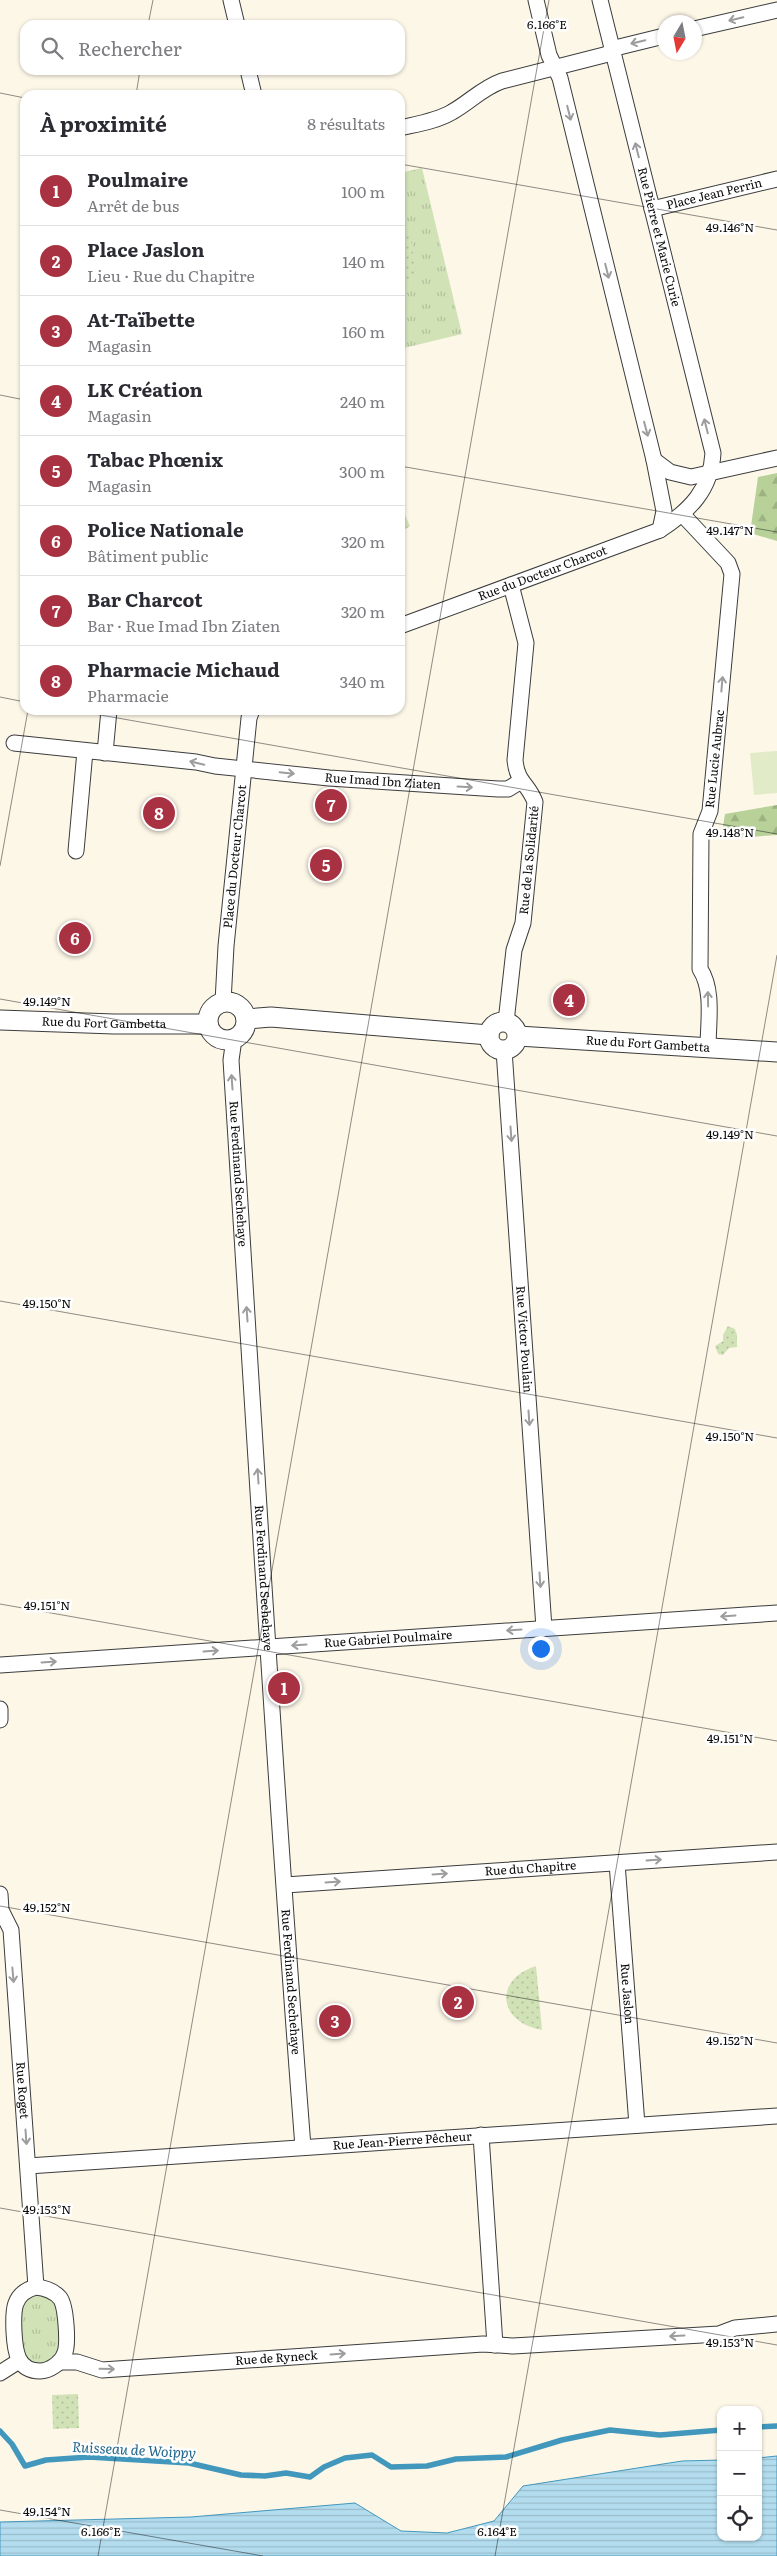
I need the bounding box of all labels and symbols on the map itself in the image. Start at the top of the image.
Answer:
text: 6.166°E [527,15,567,33]
north arrow [657,15,702,60]
one-way arrow [728,15,744,24]
one-way arrow [630,38,646,47]
one-way arrow [565,105,574,121]
one-way arrow [632,143,641,159]
street label: Rue Pierre et Marie Curie [634,165,686,308]
street label: Place Jean Perrin [664,173,764,213]
text: 49.146°N [706,218,754,236]
one-way arrow [603,263,612,279]
one-way arrow [701,419,710,435]
one-way arrow [642,420,651,436]
text: 49.147°N [706,521,754,539]
street label: Rue du Docteur Charcot [475,540,609,604]
one-way arrow [717,676,727,692]
street label: Rue Lucie Aubrac [700,709,728,809]
one-way arrow [189,758,205,767]
street label: Rue Imad Ibn Ziaten [324,768,442,793]
one-way arrow [279,769,295,778]
one-way arrow [457,783,473,792]
street label: Place du Docteur Charcot [218,784,250,929]
pin: 7 [315,786,347,824]
pin: 8 [143,794,175,832]
street label: Rue de la Solidarité [514,805,543,915]
text: 49.148°N [706,823,754,841]
pin: 5 [310,846,342,884]
pin: 6 [59,919,91,957]
pin: 4 [553,981,585,1019]
text: 49.149°N [23,992,71,1010]
one-way arrow [703,992,713,1008]
street label: Rue du Fort Gambetta [41,1011,167,1032]
street label: Rue du Fort Gambetta [585,1030,711,1056]
one-way arrow [228,1074,237,1090]
street label: Rue Ferdinand Sechehaye [226,1100,253,1247]
one-way arrow [506,1125,515,1141]
text: 49.149°N [706,1125,754,1143]
street label: Rue Victor Poulain [512,1285,538,1393]
text: 49.150°N [23,1294,71,1312]
one-way arrow [242,1306,251,1322]
one-way arrow [525,1410,534,1426]
text: 49.150°N [706,1427,754,1445]
one-way arrow [253,1469,262,1485]
street label: Rue Ferdinand Sechehaye [251,1504,278,1651]
one-way arrow [535,1572,544,1588]
text: 49.151°N [24,1596,70,1614]
one-way arrow [721,1611,737,1620]
street label: Rue Gabriel Poulmaire [323,1625,453,1651]
one-way arrow [506,1626,522,1635]
your location [528,1636,554,1662]
one-way arrow [292,1640,308,1650]
one-way arrow [202,1646,218,1656]
one-way arrow [40,1657,56,1667]
pin: 1 [268,1669,300,1707]
text: 49.151°N [707,1729,753,1747]
street label: Rue du Chapitre [484,1855,577,1880]
one-way arrow [646,1856,662,1865]
one-way arrow [432,1870,448,1879]
one-way arrow [325,1877,341,1886]
text: 49.152°N [23,1898,71,1916]
street label: Rue Ferdinand Sechehaye [278,1908,306,2055]
street label: Rue Jaslon [617,1962,639,2025]
one-way arrow [9,1967,18,1983]
pin: 2 [442,1983,474,2021]
pin: 3 [319,2002,351,2040]
text: 49.152°N [706,2031,754,2049]
street label: Rue Roget [12,2061,34,2119]
street label: Rue Jean-Pierre Pêcheur [332,2126,473,2154]
one-way arrow [22,2129,31,2145]
text: 49.153°N [23,2200,71,2218]
one-way arrow [669,2332,685,2341]
text: 49.153°N [706,2333,754,2351]
street label: Rue de Ryneck [235,2345,319,2369]
one-way arrow [330,2349,346,2358]
one-way arrow [98,2364,114,2374]
water label: Ruisseau de Woippy [71,2436,197,2462]
text: 49.154°N [23,2502,71,2520]
text: 6.166°E [81,2522,121,2540]
text: 6.164°E [477,2522,517,2540]

